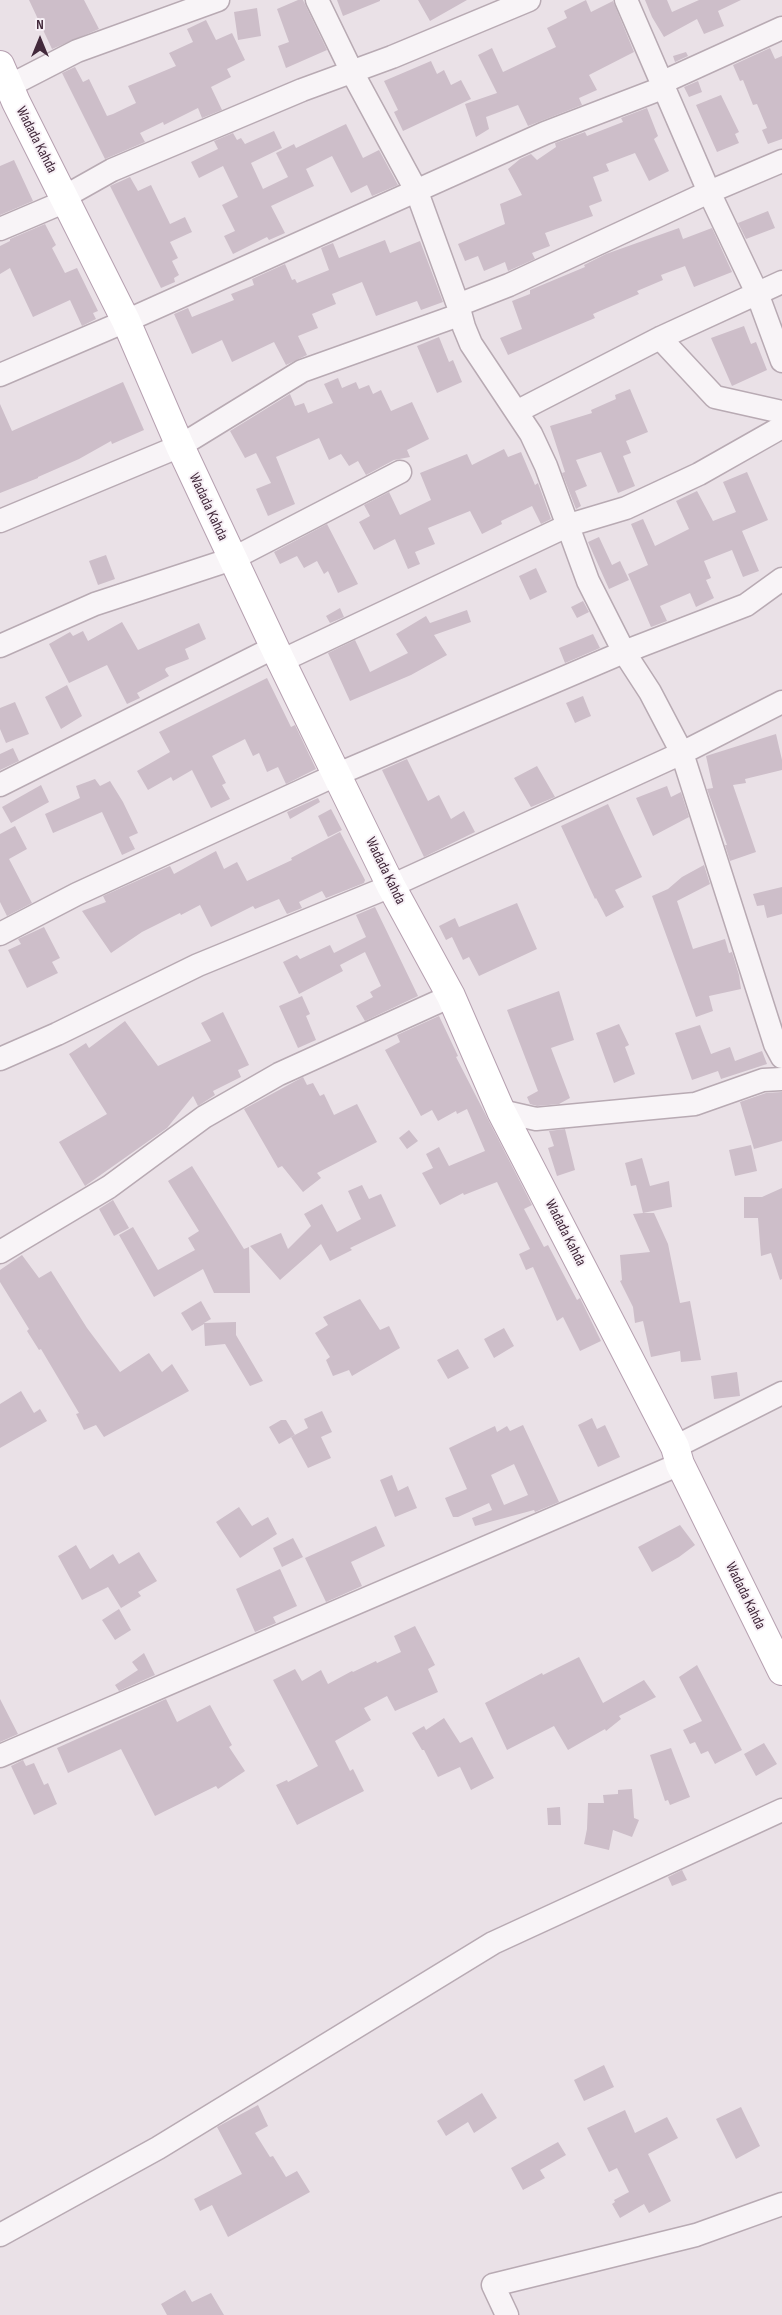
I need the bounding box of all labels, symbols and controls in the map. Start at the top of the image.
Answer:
north arrow [15,15,65,65]
text: N [36,16,44,33]
street label: Wadada Kahda [12,104,60,176]
street label: Wadada Kahda [185,470,231,544]
street label: Wadada Kahda [361,834,409,908]
street label: Wadada Kahda [541,1197,589,1269]
street label: Wadada Kahda [721,1559,769,1633]

